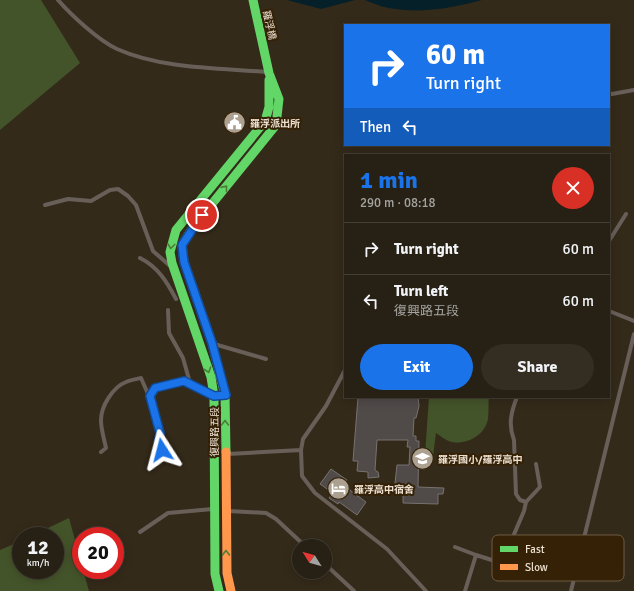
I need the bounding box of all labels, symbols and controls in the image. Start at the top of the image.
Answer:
street label: 羅浮橋 [260,9,278,41]
text: 60 m [426,38,485,72]
icon: right [360,40,412,92]
text: Turn right [426,72,501,94]
public building icon: 羅浮派出所 [222,110,248,136]
icon: left [399,116,421,138]
place label: 羅浮派出所 [250,118,300,130]
text: Then [360,118,391,136]
text: 1 min [360,165,418,195]
button: close [552,167,594,209]
one-way arrow [220,185,227,192]
text: 290 m · 08:18 [360,195,436,211]
pin [185,198,219,232]
icon: arrive [191,204,213,226]
icon: right [360,238,382,260]
text: Turn right [394,240,459,258]
text: 60 m [563,240,594,258]
one-way arrow [167,243,176,250]
text: Turn left [394,282,448,300]
icon: left [360,290,382,312]
text: 60 m [563,292,594,310]
text: 復興路五段 [394,303,459,319]
button: Exit [360,344,473,390]
button: Share [481,344,594,390]
one-way arrow [204,367,212,374]
street label: 復興路五段 [209,407,221,457]
one-way arrow [221,420,229,426]
position arrow [141,429,183,471]
school or university icon: 羅浮國小/羅浮高中 [409,446,435,472]
place label: 羅浮國小/羅浮高中 [438,454,523,466]
hotel icon: 羅浮高中宿舍 [325,476,351,502]
place label: 羅浮高中宿舍 [354,484,414,496]
speed limit sign: 20 [72,527,124,579]
text: 12 [27,535,49,560]
legend [492,535,624,581]
north arrow [292,539,332,579]
map controls [292,539,332,579]
text: Fast [525,543,545,556]
one-way arrow [222,550,230,556]
text: km/h [27,557,49,569]
text: Slow [525,561,548,574]

